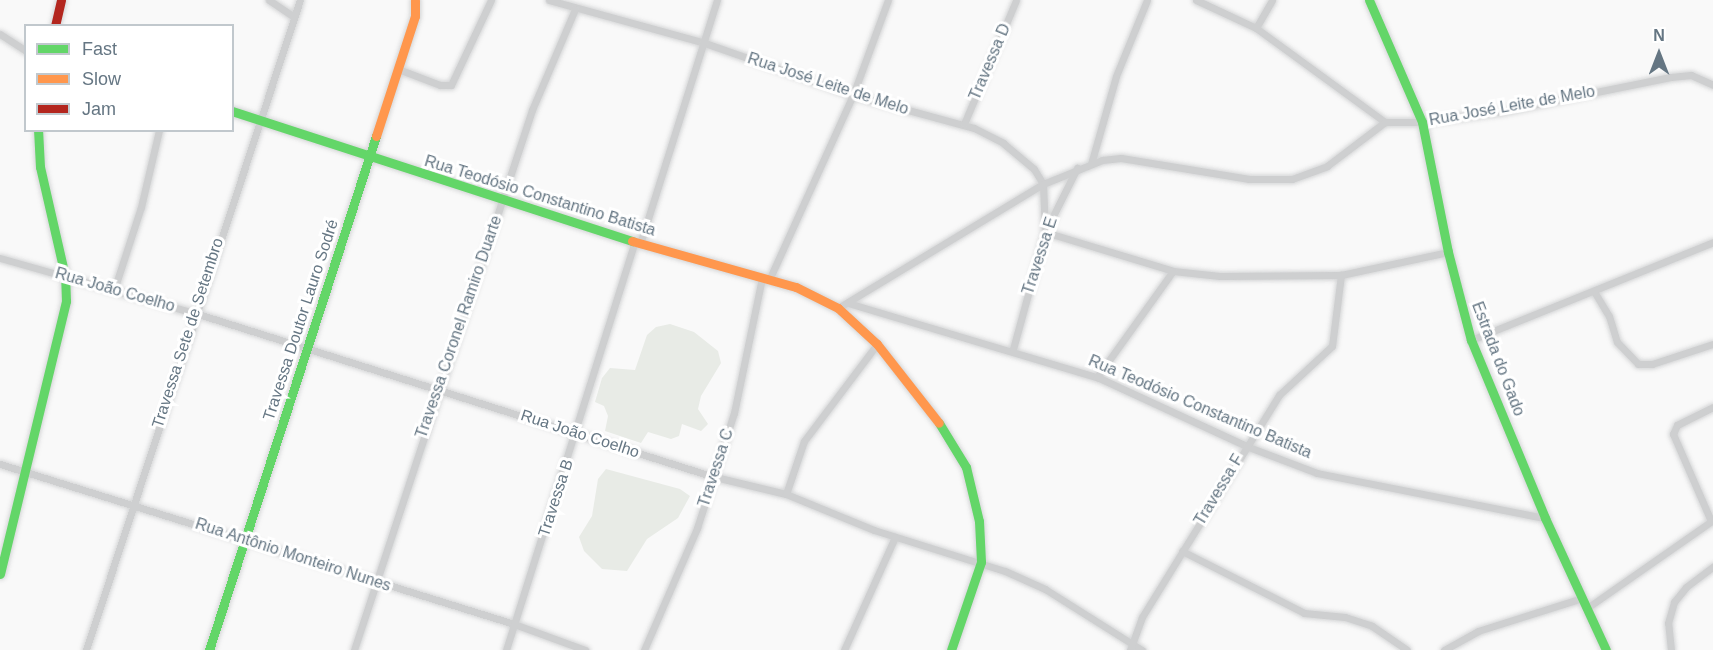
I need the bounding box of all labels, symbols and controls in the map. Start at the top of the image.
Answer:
street label: Travessa D [965,21,1015,103]
legend [24,24,234,132]
north arrow [1629,24,1689,84]
text: N [1653,27,1665,44]
text: Fast [82,39,117,59]
street label: Rua José Leite de Melo [745,49,911,119]
text: Slow [82,69,121,89]
street label: Rua José Leite de Melo [1428,82,1596,130]
text: Jam [82,99,116,119]
street label: Rua Teodósio Constantino Batista [422,152,658,240]
street label: Travessa Coronel Ramiro Duarte [412,213,506,441]
street label: Travessa E [1018,215,1062,297]
street label: Travessa Doutor Lauro Sodré [259,217,343,423]
street label: Travessa Sete de Setembro [148,236,228,430]
street label: Rua João Coelho [53,264,177,316]
street label: Estrada do Gado [1467,299,1529,419]
street label: Rua Teodósio Constantino Batista [1085,351,1315,463]
street label: Rua João Coelho [518,406,642,462]
street label: Travessa C [694,426,738,510]
street label: Travessa F [1190,451,1248,529]
street label: Travessa B [534,457,578,539]
street label: Rua Antônio Monteiro Nunes [192,514,394,596]

